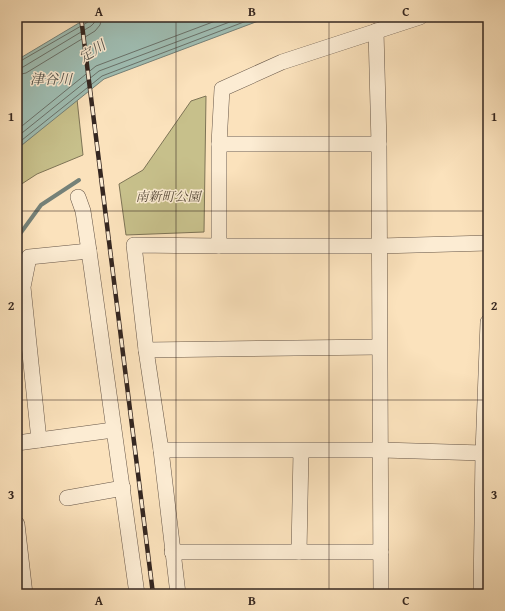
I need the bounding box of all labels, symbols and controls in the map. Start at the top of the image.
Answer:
text: A [95,2,104,21]
text: B [248,2,256,21]
text: C [402,2,410,21]
water label: 定川 [75,34,111,67]
water label: 津谷川 [30,69,74,89]
text: 1 [8,107,14,126]
text: 1 [491,107,497,126]
park label: 南新町公園 [135,187,202,206]
text: 2 [8,296,15,315]
text: 2 [491,296,498,315]
text: 3 [8,485,14,504]
text: 3 [491,485,497,504]
text: A [95,591,104,610]
text: B [248,591,256,610]
text: C [402,591,410,610]

